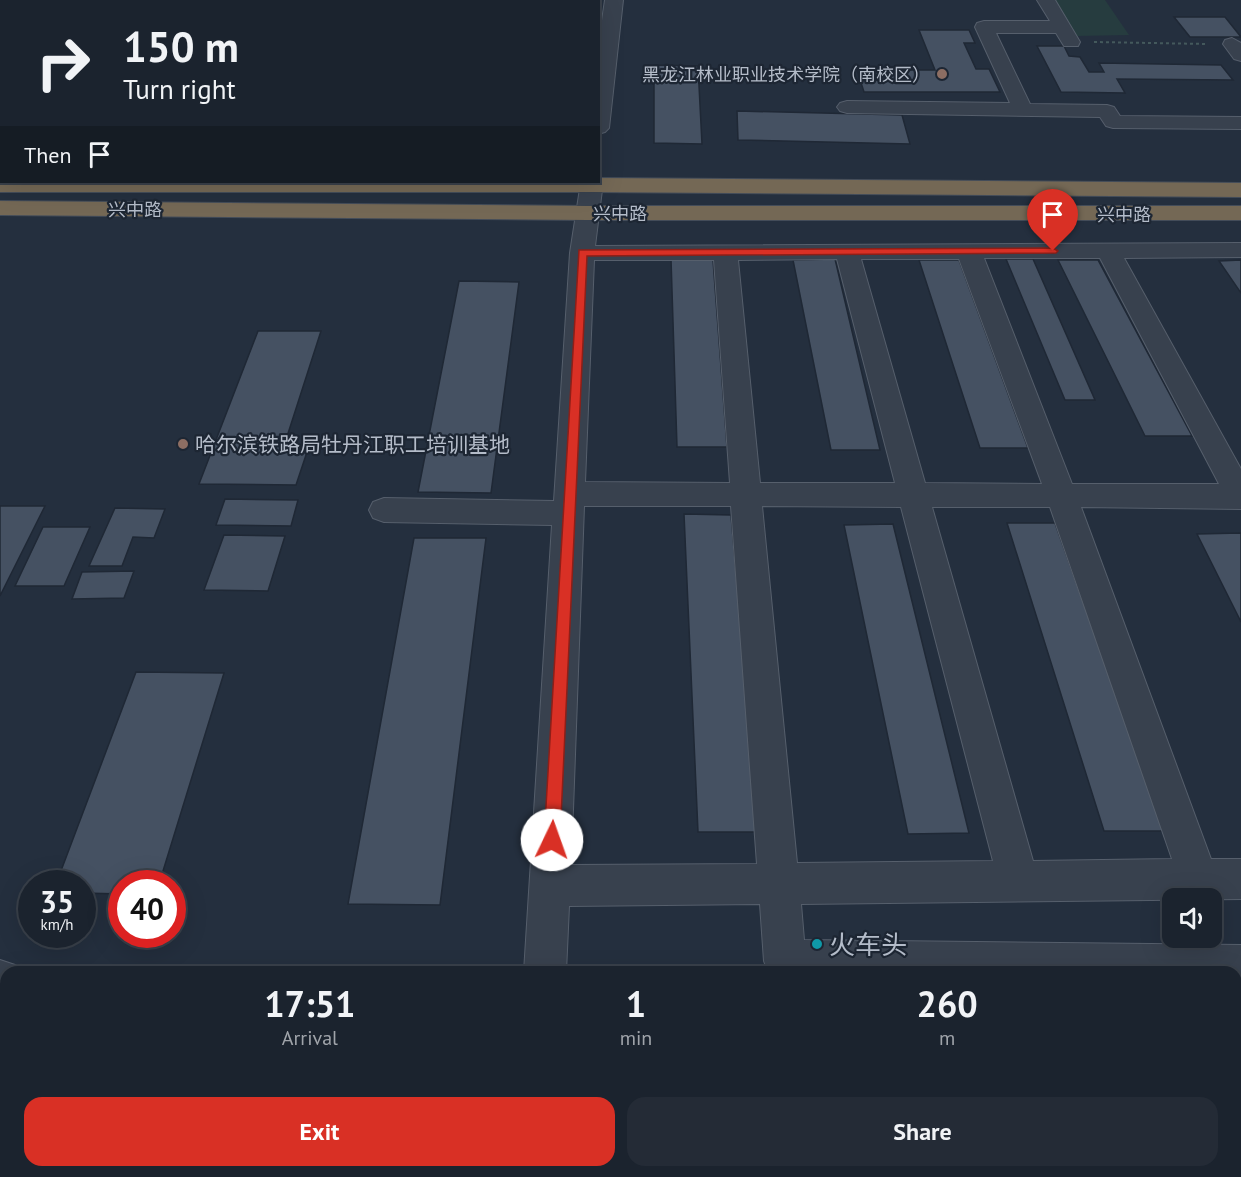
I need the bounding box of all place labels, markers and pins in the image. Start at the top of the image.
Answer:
place label: 黑龙江林业职业技术学院（南校区） [642,63,930,86]
marker: 黑龙江林业职业技术学院（南校区） [935,67,949,81]
pin [1027,189,1078,251]
place label: 哈尔滨铁路局牡丹江职工培训基地 [195,431,510,458]
marker: 哈尔滨铁路局牡丹江职工培训基地 [176,437,190,451]
place label: 火车头 [829,928,907,961]
marker: 火车头 [810,937,824,951]

